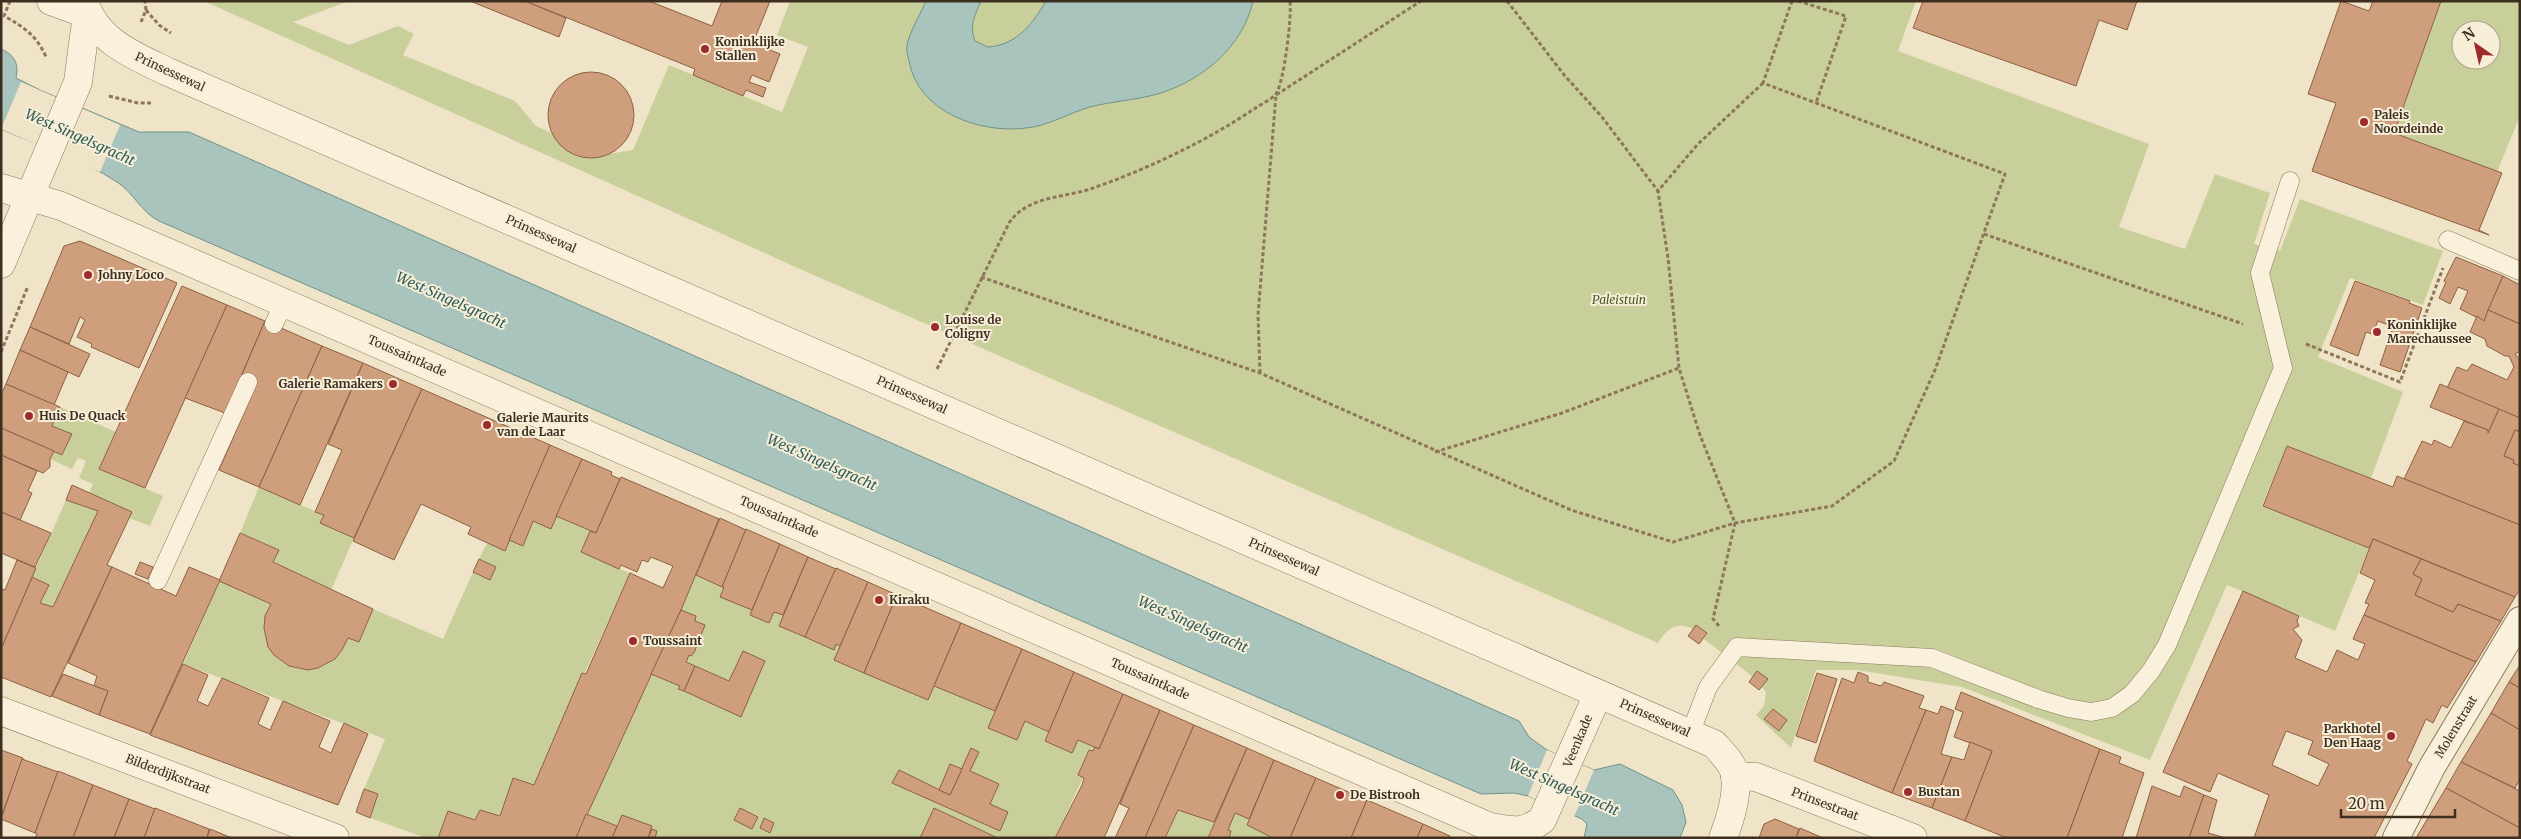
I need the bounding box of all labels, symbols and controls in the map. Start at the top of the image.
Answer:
north arrow [2451,20,2501,70]
text: N [2459,24,2478,45]
place label: Koninklijke Stallen [715,34,785,63]
marker: Koninklijke Stallen [699,43,711,55]
street label: Prinsessewal [133,49,208,94]
water label: West Singelsgracht [22,105,138,169]
place label: Paleis Noordeinde [2374,107,2444,136]
marker: Paleis Noordeinde [2358,116,2370,128]
street label: Prinsessewal [504,211,579,256]
place label: Johny Loco [97,267,164,282]
water label: West Singelsgracht [393,268,509,332]
marker: Johny Loco [82,269,94,281]
park label: Paleistuin [1592,292,1646,307]
place label: Louise de Coligny [945,312,1002,341]
place label: Koninklijke Marechaussee [2387,317,2472,346]
marker: Louise de Coligny [929,321,941,333]
marker: Koninklijke Marechaussee [2371,326,2383,338]
street label: Toussaintkade [365,331,449,380]
street label: Prinsessewal [875,372,950,417]
place label: Galerie Ramakers [278,376,383,391]
marker: Galerie Ramakers [387,378,399,390]
place label: Huis De Quack [39,408,125,423]
marker: Huis De Quack [23,410,35,422]
place label: Galerie Maurits van de Laar [496,410,589,439]
marker: Galerie Maurits van de Laar [481,419,493,431]
water label: West Singelsgracht [764,430,880,494]
street label: Toussaintkade [737,492,821,541]
street label: Prinsessewal [1247,534,1322,579]
place label: Kiraku [889,592,930,607]
water label: West Singelsgracht [1135,592,1251,656]
marker: Kiraku [873,594,885,606]
place label: Toussaint [643,633,702,648]
marker: Toussaint [627,635,639,647]
street label: Toussaintkade [1108,654,1192,703]
street label: Molenstraat [2431,693,2480,761]
street label: Prinsessewal [1618,695,1693,740]
street label: Veenkade [1559,712,1595,770]
place label: Parkhotel Den Haag [2323,721,2381,750]
marker: Parkhotel Den Haag [2385,730,2397,742]
street label: Bilderdijkstraat [124,750,213,797]
water label: West Singelsgracht [1506,755,1622,819]
street label: Prinsestraat [1789,784,1861,823]
place label: Bustan [1918,784,1960,799]
marker: Bustan [1902,786,1914,798]
scale bar [2341,786,2455,818]
place label: De Bistrooh [1350,787,1420,802]
marker: De Bistrooh [1334,789,1346,801]
text: 20 m [2348,794,2385,813]

